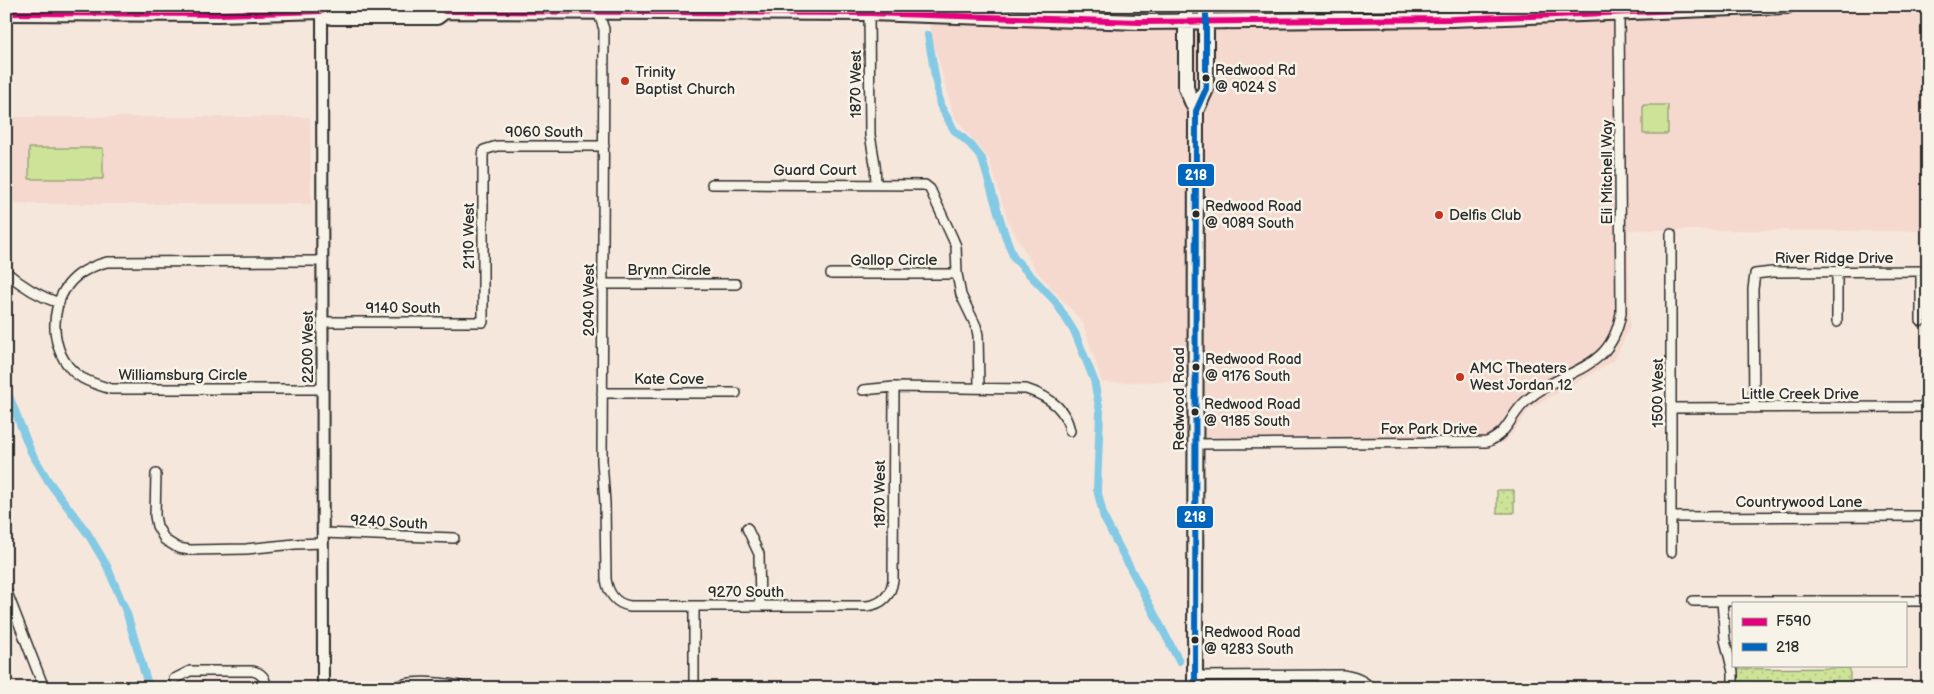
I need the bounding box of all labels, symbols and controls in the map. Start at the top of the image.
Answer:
street label: 1870 West [847,50,866,118]
place label: Redwood Rd @ 9024 S [1215,62,1296,96]
place label: Trinity Baptist Church [635,63,735,99]
marker: Redwood Rd @ 9024 S [1201,73,1211,83]
marker: Trinity Baptist Church [619,75,631,87]
street label: Eli Mitchell Way [1598,119,1617,224]
street label: 9060 South [505,123,583,142]
street label: Guard Court [773,161,857,180]
line badge: 218 [1177,163,1215,187]
text: 218 [1185,167,1207,184]
place label: Redwood Road @ 9089 South [1205,198,1302,232]
street label: 2110 West [460,202,479,269]
place label: Delfis Club [1449,206,1522,225]
marker: Redwood Road @ 9089 South [1191,209,1201,219]
marker: Delfis Club [1433,209,1445,221]
street label: River Ridge Drive [1775,249,1893,268]
street label: Gallop Circle [850,251,938,270]
street label: Brynn Circle [627,261,711,280]
street label: 2040 West [580,263,599,336]
street label: 9140 South [366,299,440,318]
street label: 2200 West [299,310,318,383]
street label: Redwood Road [1170,347,1189,451]
place label: Redwood Road @ 9176 South [1205,351,1302,385]
street label: 1500 West [1649,358,1668,428]
place label: AMC Theaters West Jordan 12 [1470,359,1573,395]
marker: Redwood Road @ 9176 South [1191,362,1201,372]
street label: Williamsburg Circle [119,366,248,385]
street label: Kate Cove [634,370,704,389]
marker: AMC Theaters West Jordan 12 [1454,371,1466,383]
street label: Little Creek Drive [1741,385,1859,404]
place label: Redwood Road @ 9185 South [1204,396,1301,430]
marker: Redwood Road @ 9185 South [1190,407,1200,417]
street label: Fox Park Drive [1380,420,1478,439]
street label: 1870 West [871,460,890,528]
street label: Countrywood Lane [1735,493,1863,512]
line badge: 218 [1176,505,1214,529]
text: 218 [1184,509,1206,526]
street label: 9240 South [350,511,428,534]
street label: 9270 South [708,583,784,602]
legend [1732,602,1906,666]
text: F590 [1776,612,1811,631]
place label: Redwood Road @ 9283 South [1204,624,1301,658]
marker: Redwood Road @ 9283 South [1190,635,1200,645]
text: 218 [1776,638,1799,657]

